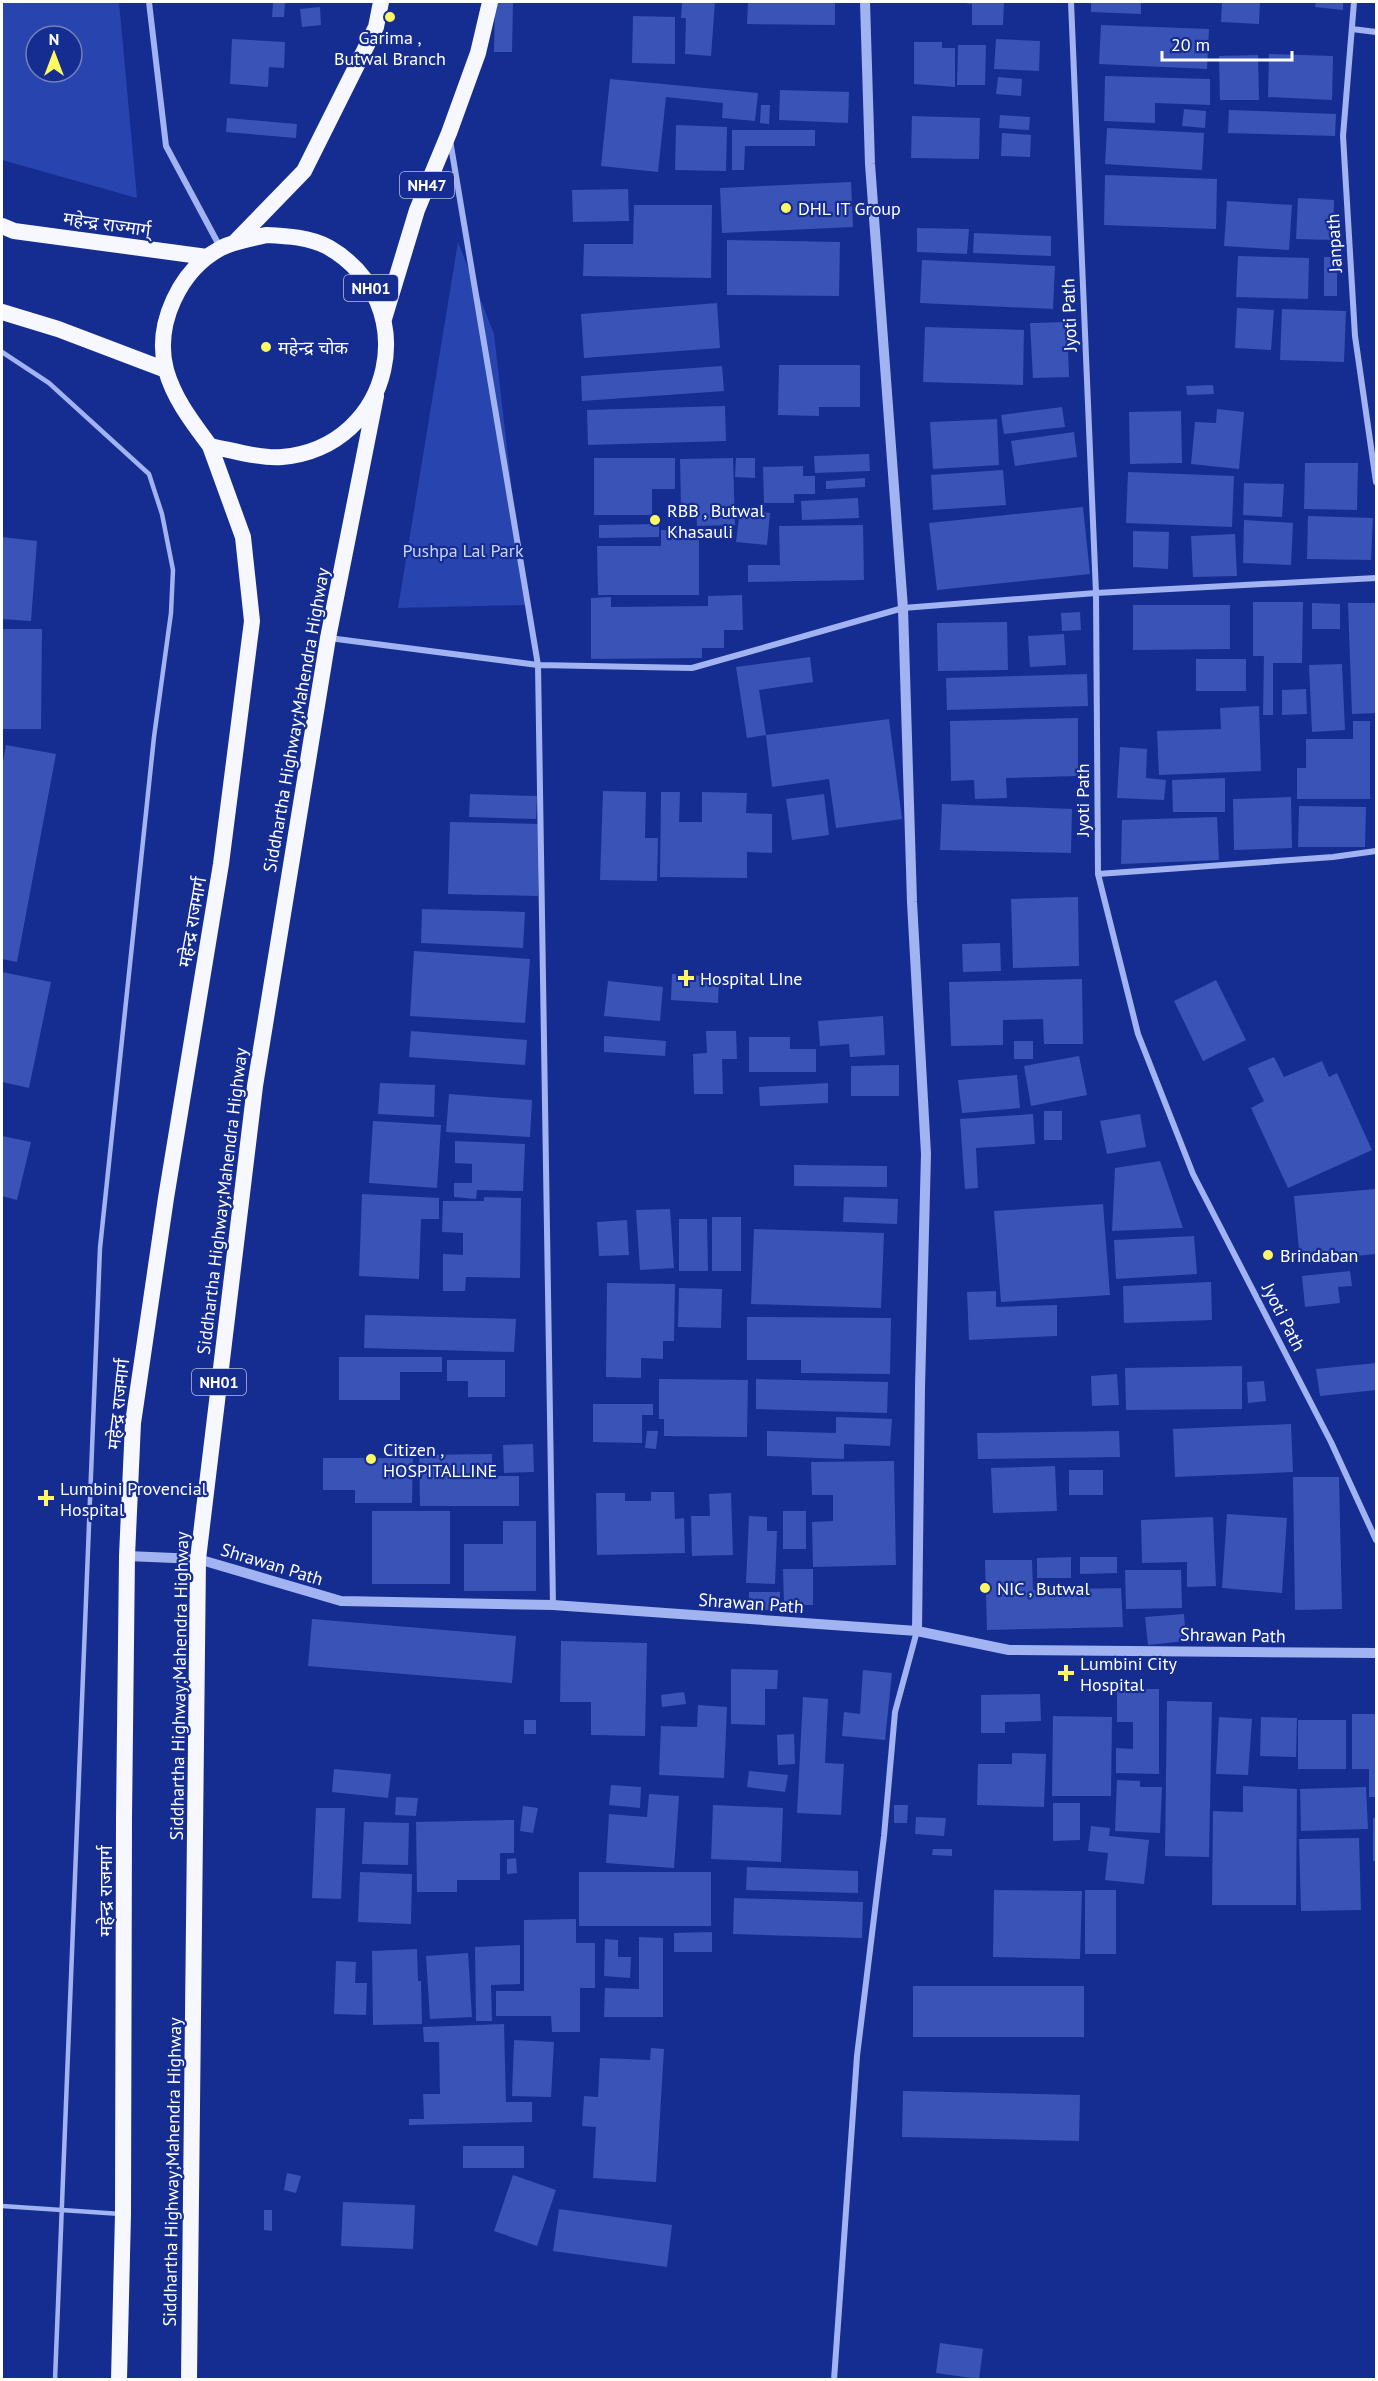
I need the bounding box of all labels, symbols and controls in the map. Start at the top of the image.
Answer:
marker: Garima , Butwal Branch [383,10,397,24]
north arrow [24,24,84,84]
scale bar [1162,24,1292,62]
place label: Garima , Butwal Branch [334,26,446,70]
text: N [49,29,59,49]
text: 20 m [1171,33,1210,56]
road number: NH47 [400,172,454,198]
place label: DHL IT Group [798,197,901,220]
marker: DHL IT Group [779,201,793,215]
street label: महेन्द्र राज्मार्ग् [62,206,155,242]
street label: Janpath [1321,213,1347,274]
road number: NH01 [344,275,398,301]
street label: Jyoti Path [1056,278,1082,353]
place label: महेन्द्र चोक [278,336,349,359]
marker: महेन्द्र चोक [259,340,273,354]
place label: RBB , Butwal Khasauli [667,499,765,543]
marker: RBB , Butwal Khasauli [648,513,662,527]
park label: Pushpa Lal Park [402,539,524,562]
street label: Siddhartha Highway;Mahendra Highway [258,565,334,874]
street label: Jyoti Path [1071,763,1094,838]
street label: महेन्द्र राजमार्ग [173,874,211,969]
place label: Hospital LIne [700,967,803,990]
marker: Hospital LIne [677,969,695,987]
street label: Siddhartha Highway;Mahendra Highway [192,1046,252,1356]
place label: Brindaban [1280,1244,1358,1267]
marker: Brindaban [1261,1248,1275,1262]
street label: Jyoti Path [1257,1278,1311,1355]
street label: महेन्द्र राजमार्ग [102,1356,134,1451]
road number: NH01 [192,1369,246,1395]
place label: Citizen , HOSPITALLINE [383,1438,497,1482]
marker: Citizen , HOSPITALLINE [364,1452,378,1466]
place label: Lumbini Provencial Hospital [60,1477,208,1521]
marker: Lumbini Provencial Hospital [37,1489,55,1507]
street label: Siddhartha Highway;Mahendra Highway [165,1531,193,1841]
street label: Shrawan Path [218,1538,326,1590]
place label: NIC , Butwal [997,1577,1090,1600]
marker: NIC , Butwal [978,1581,992,1595]
street label: Shrawan Path [698,1588,804,1618]
street label: Shrawan Path [1180,1623,1286,1647]
place label: Lumbini City Hospital [1080,1652,1177,1696]
marker: Lumbini City Hospital [1057,1664,1075,1682]
street label: महेन्द्र राजमार्ग [94,1844,117,1937]
street label: Siddhartha Highway;Mahendra Highway [158,2017,186,2327]

